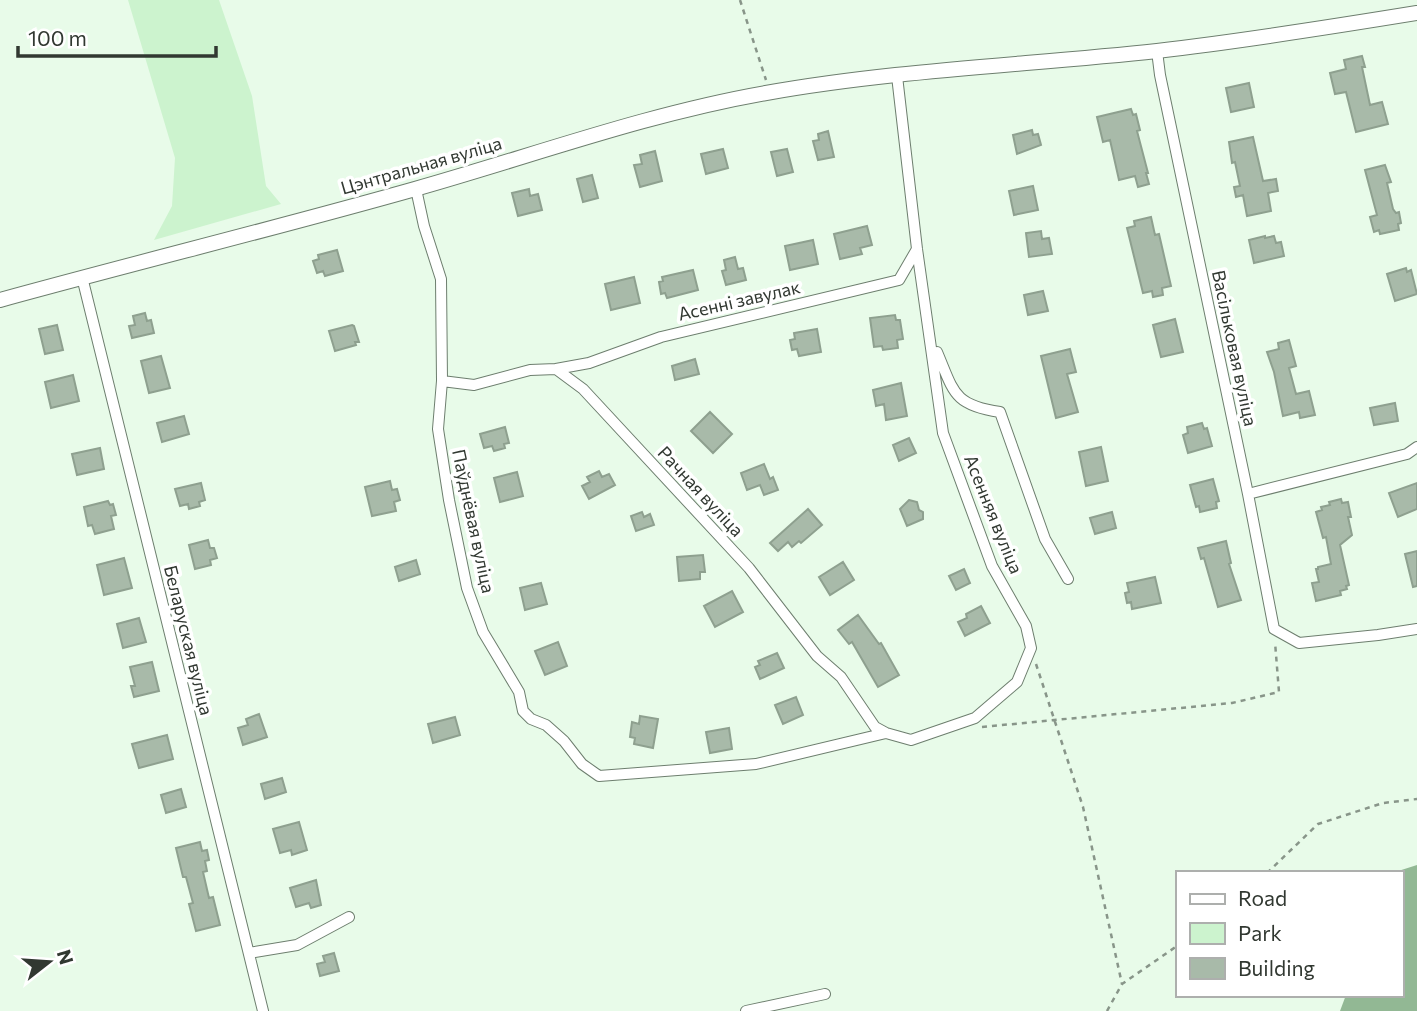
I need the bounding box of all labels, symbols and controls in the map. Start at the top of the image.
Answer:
scale bar [18,14,215,58]
text: 100 m [28,25,87,50]
street label: Цэнтральная вуліца [338,131,504,199]
street label: Васільковая вуліца [1208,268,1262,428]
street label: Асенні завулак [676,275,803,325]
street label: Рачная вуліца [653,441,749,541]
street label: Паўднёвая вуліца [448,447,500,595]
street label: Асенняя вуліца [960,451,1028,577]
street label: Беларуская вуліца [160,563,218,717]
legend [1176,871,1403,997]
text: Road [1238,885,1287,910]
text: Park [1238,920,1282,945]
north arrow [14,927,84,997]
text: N [53,947,79,967]
text: Building [1238,955,1315,980]

